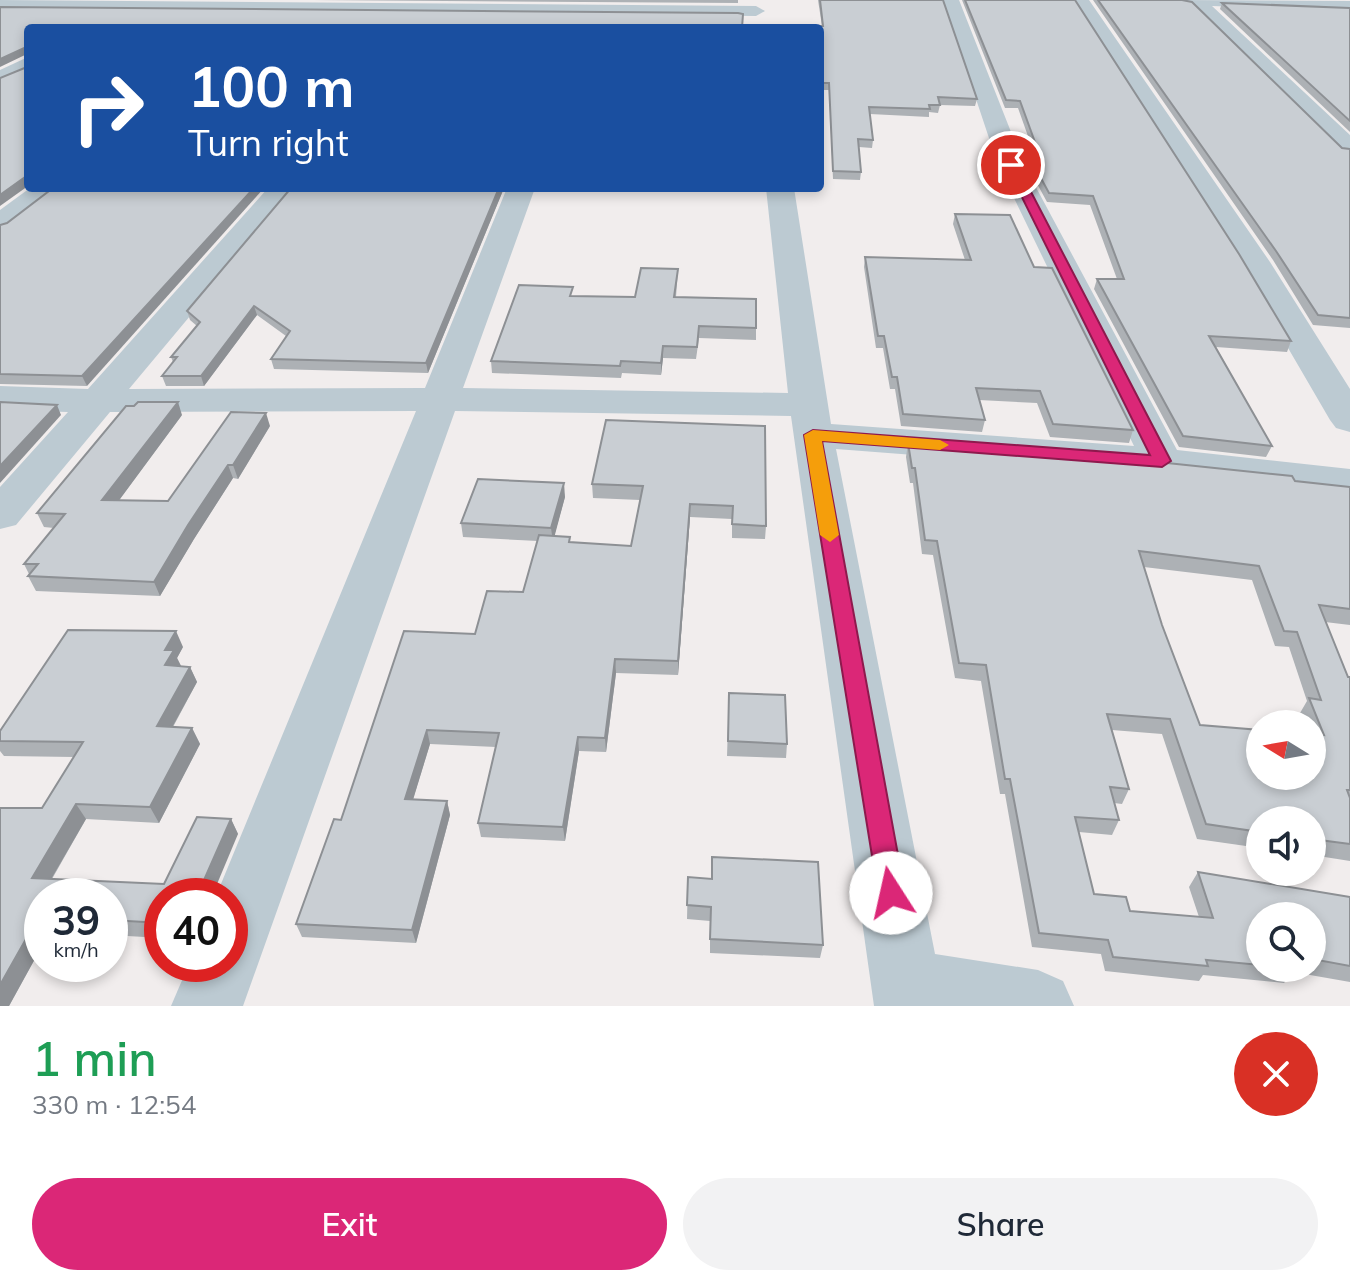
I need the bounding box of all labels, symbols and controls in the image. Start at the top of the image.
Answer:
text: 100 m [188,51,355,121]
icon: right [56,56,160,160]
text: Turn right [188,120,349,165]
pin [977,131,1045,199]
icon: arrive [989,143,1033,187]
north arrow [1246,710,1326,790]
map controls [1246,710,1326,982]
button: sound [1246,806,1326,886]
position arrow [849,851,933,935]
speed limit sign: 40 [144,878,248,982]
text: 39 [52,895,100,945]
button: search [1246,902,1326,982]
text: km/h [53,937,99,962]
text: 1 min [32,1028,157,1088]
button: close [1234,1032,1318,1116]
text: 330 m · 12:54 [32,1088,196,1121]
button: Exit [32,1178,667,1270]
button: Share [683,1178,1318,1270]

